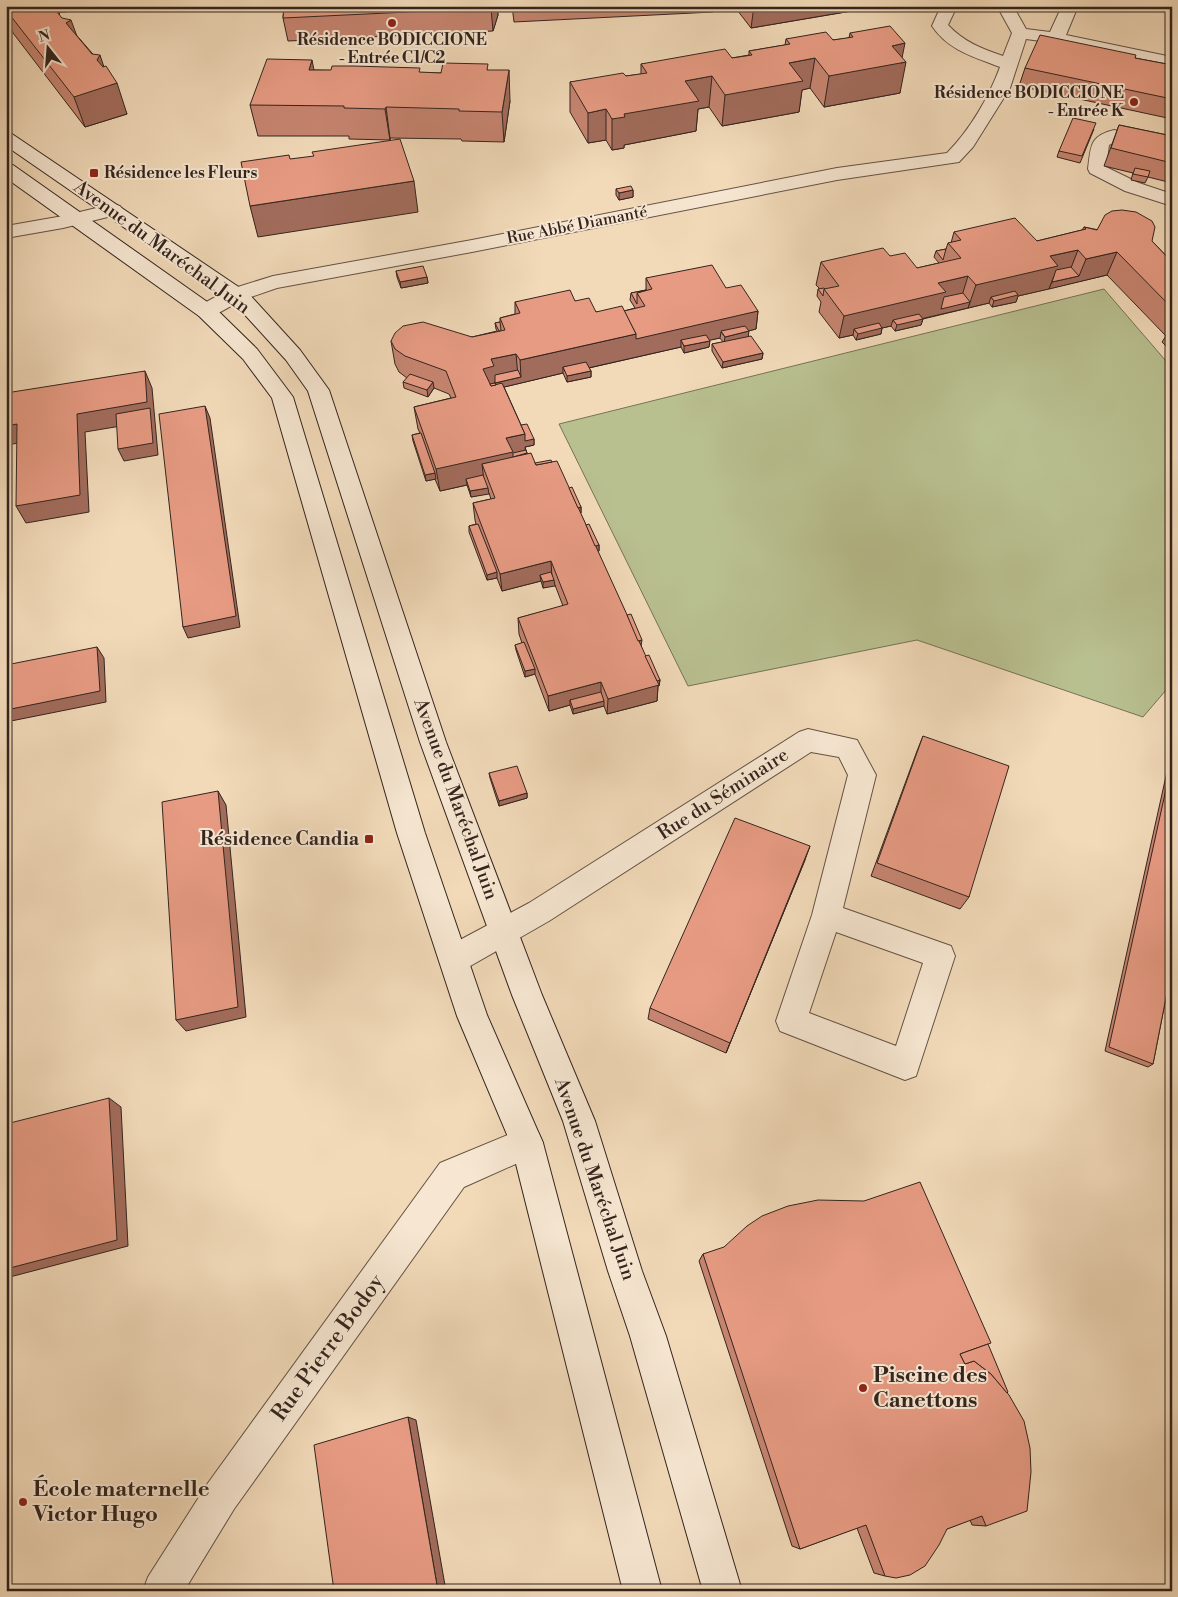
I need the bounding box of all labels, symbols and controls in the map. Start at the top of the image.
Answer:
marker: Résidence BODICCIONE - Entrée C1/C2 [386,17,398,29]
north arrow [22,22,72,72]
text: N [37,26,52,47]
place label: Résidence BODICCIONE - Entrée C1/C2 [297,30,487,68]
place label: Résidence BODICCIONE - Entrée K [934,83,1125,121]
marker: Résidence BODICCIONE - Entrée K [1128,96,1140,108]
place label: Résidence les Fleurs [104,163,257,183]
marker: Résidence les Fleurs [88,167,100,179]
street label: Avenue du Maréchal Juin [68,174,255,319]
street label: Rue Abbé Diamanté [505,202,649,248]
street label: Avenue du Maréchal Juin [408,694,504,903]
street label: Rue du Séminaire [653,743,793,845]
place label: Résidence Candia [200,827,360,851]
marker: Résidence Candia [363,833,375,845]
street label: Avenue du Maréchal Juin [549,1074,641,1283]
street label: Rue Pierre Bodoy [266,1269,390,1427]
place label: Piscine des Canettons [873,1362,987,1414]
marker: Piscine des Canettons [857,1382,869,1394]
place label: École maternelle Victor Hugo [32,1474,210,1528]
marker: École maternelle Victor Hugo [17,1496,29,1508]

